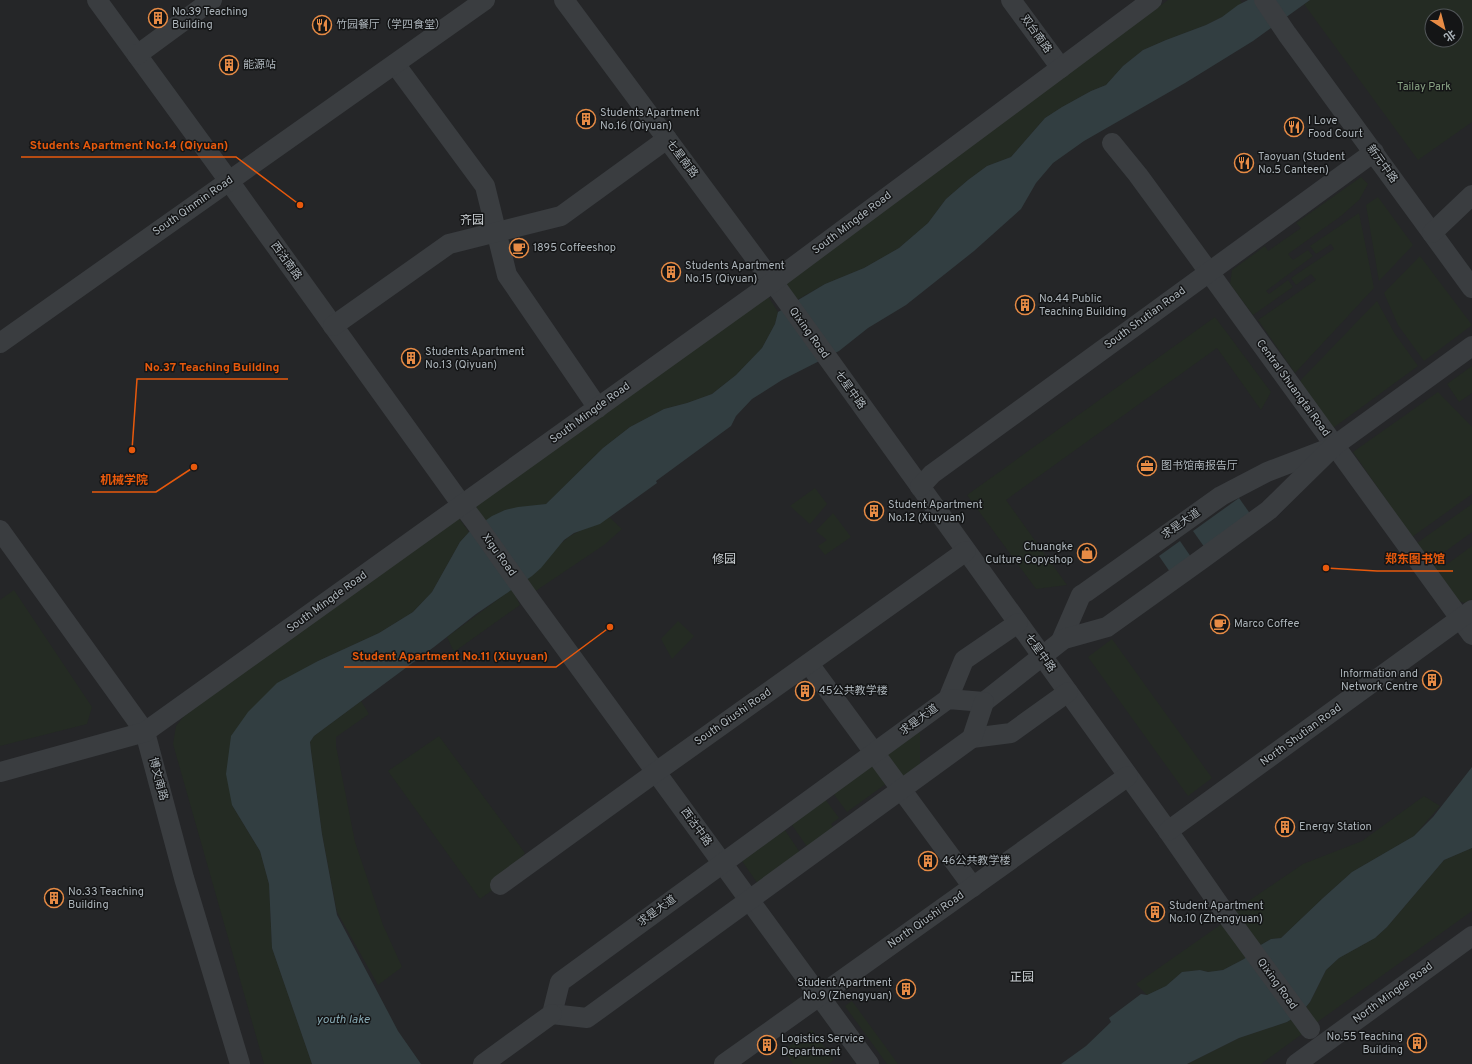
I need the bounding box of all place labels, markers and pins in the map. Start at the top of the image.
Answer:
place label: No.39 Teaching Building [172,5,248,32]
building icon: No.39 Teaching Building [147,7,169,29]
restaurant icon: 竹园餐厅（学四食堂） [311,14,333,36]
place label: 竹园餐厅（学四食堂） [336,18,446,32]
building icon: 能源站 [218,54,240,76]
place label: 能源站 [243,58,276,72]
place label: Students Apartment No.16 (Qiyuan) [600,106,700,133]
building icon: Students Apartment No.16 (Qiyuan) [575,108,597,130]
place label: I Love Food Court [1308,114,1363,141]
restaurant icon: I Love Food Court [1283,116,1305,138]
callout: Students Apartment No.14 (Qiyuan) [21,133,236,157]
place label: Taoyuan (Student No.5 Canteen) [1258,150,1345,177]
restaurant icon: Taoyuan (Student No.5 Canteen) [1233,152,1255,174]
cafe icon: 1895 Coffeeshop [508,237,530,259]
place label: 1895 Coffeeshop [533,241,616,255]
place label: Students Apartment No.15 (Qiyuan) [685,259,785,286]
building icon: Students Apartment No.15 (Qiyuan) [660,261,682,283]
place label: No.44 Public Teaching Building [1039,292,1126,319]
building icon: No.44 Public Teaching Building [1014,294,1036,316]
place label: Students Apartment No.13 (Qiyuan) [425,345,525,372]
building icon: Students Apartment No.13 (Qiyuan) [400,347,422,369]
callout: No.37 Teaching Building [137,355,288,379]
office icon: 图书馆南报告厅 [1136,455,1158,477]
place label: 图书馆南报告厅 [1161,459,1238,473]
callout: 机械学院 [92,468,156,492]
place label: Student Apartment No.12 (Xiuyuan) [888,498,983,525]
building icon: Student Apartment No.12 (Xiuyuan) [863,500,885,522]
place label: Chuangke Culture Copyshop [985,540,1073,567]
shop icon: Chuangke Culture Copyshop [1076,542,1098,564]
callout: 郑东图书馆 [1377,547,1453,571]
cafe icon: Marco Coffee [1209,613,1231,635]
place label: Marco Coffee [1234,617,1300,631]
callout: Student Apartment No.11 (Xiuyuan) [344,643,556,667]
place label: Information and Network Centre [1340,667,1418,694]
building icon: Information and Network Centre [1421,669,1443,691]
building icon: 45公共教学楼 [794,680,816,702]
place label: 45公共教学楼 [819,684,888,698]
building icon: Energy Station [1274,816,1296,838]
place label: Energy Station [1299,820,1372,834]
building icon: 46公共教学楼 [917,850,939,872]
place label: 46公共教学楼 [942,854,1010,868]
place label: No.33 Teaching Building [68,885,144,912]
building icon: No.33 Teaching Building [43,887,65,909]
place label: Student Apartment No.10 (Zhengyuan) [1169,899,1264,926]
building icon: Student Apartment No.10 (Zhengyuan) [1144,901,1166,923]
place label: Student Apartment No.9 (Zhengyuan) [797,976,892,1003]
building icon: Student Apartment No.9 (Zhengyuan) [895,978,917,1000]
place label: No.55 Teaching Building [1327,1030,1403,1057]
place label: Logistics Service Department [781,1032,864,1059]
building icon: No.55 Teaching Building [1406,1032,1428,1054]
building icon: Logistics Service Department [756,1034,778,1056]

